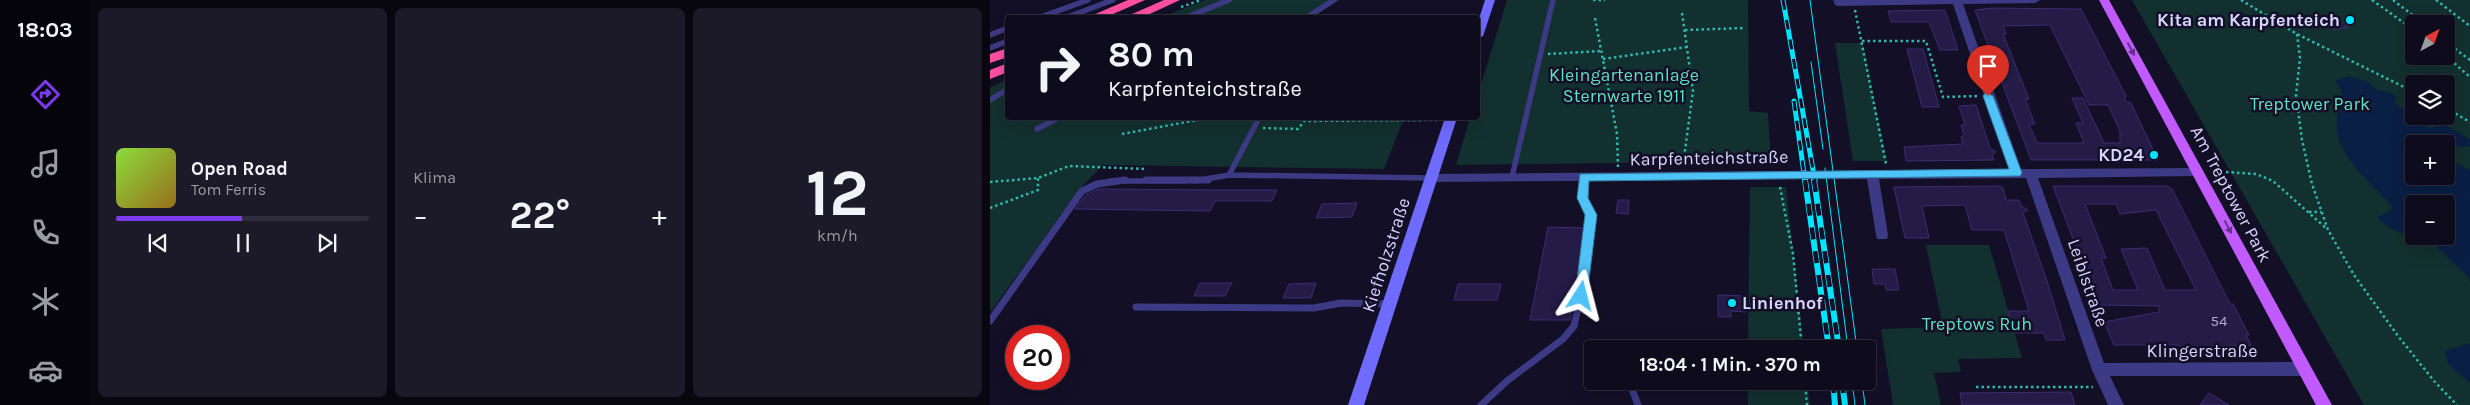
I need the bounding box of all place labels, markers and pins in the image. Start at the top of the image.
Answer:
place label: Kita am Karpfenteich [2157,9,2340,31]
marker: Kita am Karpfenteich [2344,14,2356,26]
pin [1967,45,2009,96]
place label: KD24 [2098,144,2144,166]
marker: KD24 [2148,149,2160,161]
place label: Linienhof [1742,292,1823,314]
marker: Linienhof [1726,297,1738,309]

